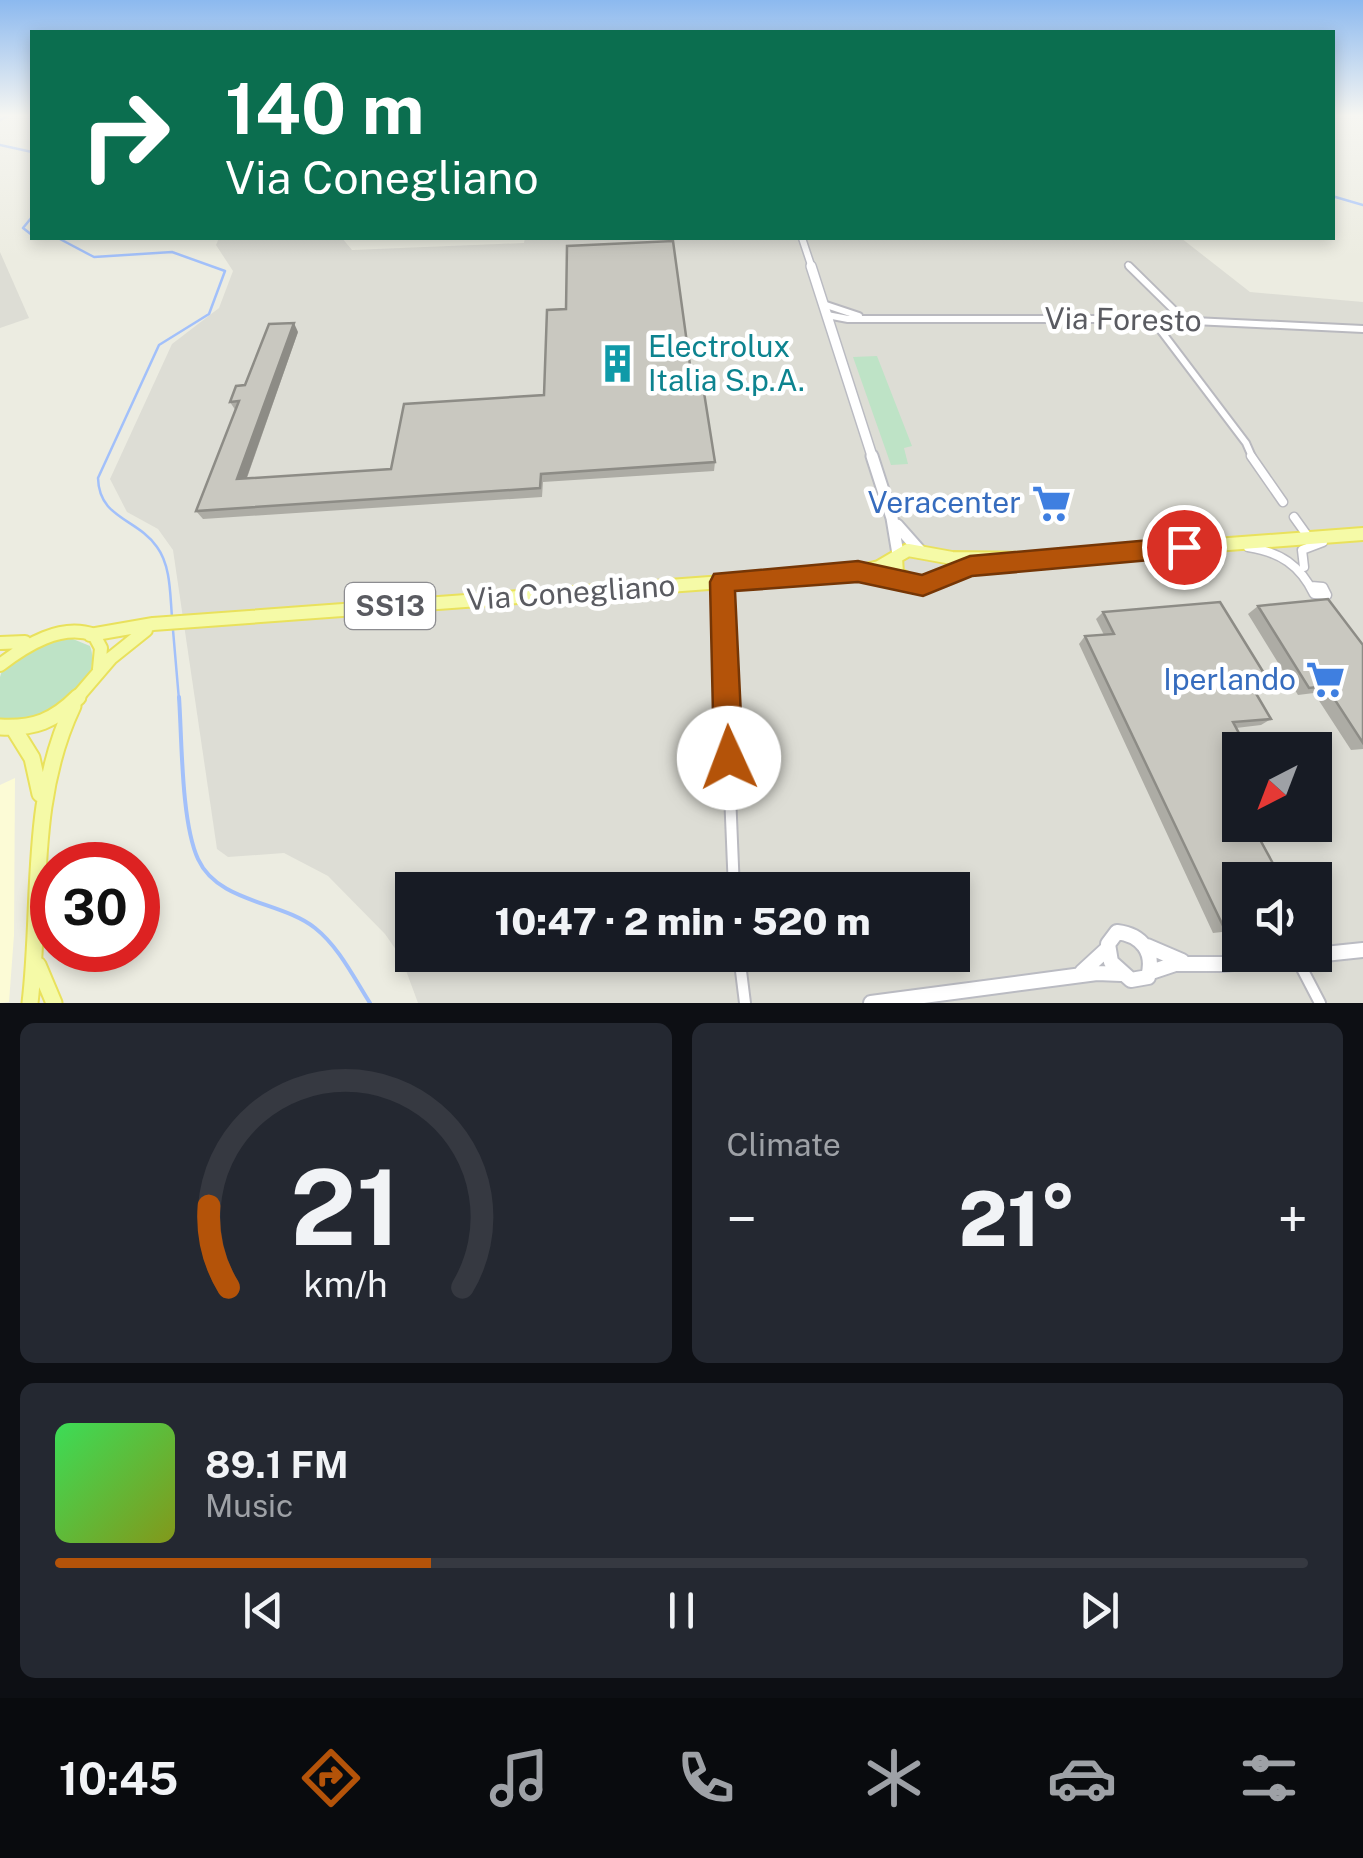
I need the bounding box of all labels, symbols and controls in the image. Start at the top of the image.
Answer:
text: 140 m [225,67,424,150]
icon: right [60,70,190,200]
text: Via Conegliano [225,151,539,204]
street label: Via Foresto [1044,300,1202,338]
place label: Electrolux Italia S.p.A. [648,328,805,398]
building icon: Electrolux Italia S.p.A. [597,343,639,385]
supermarket icon: Veracenter [1030,482,1072,524]
place label: Veracenter [868,484,1021,520]
pin [1142,505,1227,590]
icon: arrive [1157,520,1212,575]
street label: Via Conegliano [465,567,677,617]
road number: SS13 [345,583,435,629]
supermarket icon: Iperlando [1305,659,1347,701]
place label: Iperlando [1163,661,1296,697]
position arrow [677,706,781,810]
north arrow [1222,732,1332,842]
map controls [1222,732,1332,972]
speed limit sign: 30 [30,842,160,972]
button: sound [1222,862,1332,972]
text: 10:47 · 2 min · 520 m [495,899,871,944]
text: Climate [727,1126,841,1163]
text: 21 [290,1146,401,1268]
text: 21° [958,1175,1076,1263]
text: − [727,1187,757,1251]
text: + [1278,1187,1308,1251]
text: km/h [304,1263,388,1305]
text: 89.1 FM [205,1442,349,1487]
text: Music [205,1487,293,1524]
icon: previous [236,1583,291,1638]
icon: pause [654,1583,709,1638]
icon: next [1072,1583,1127,1638]
icon: directions [296,1743,366,1813]
icon: music [484,1743,554,1813]
icon: phone [671,1743,741,1813]
icon: climate [859,1743,929,1813]
icon: car [1047,1743,1117,1813]
icon: filters [1234,1743,1304,1813]
text: 10:45 [59,1752,178,1805]

